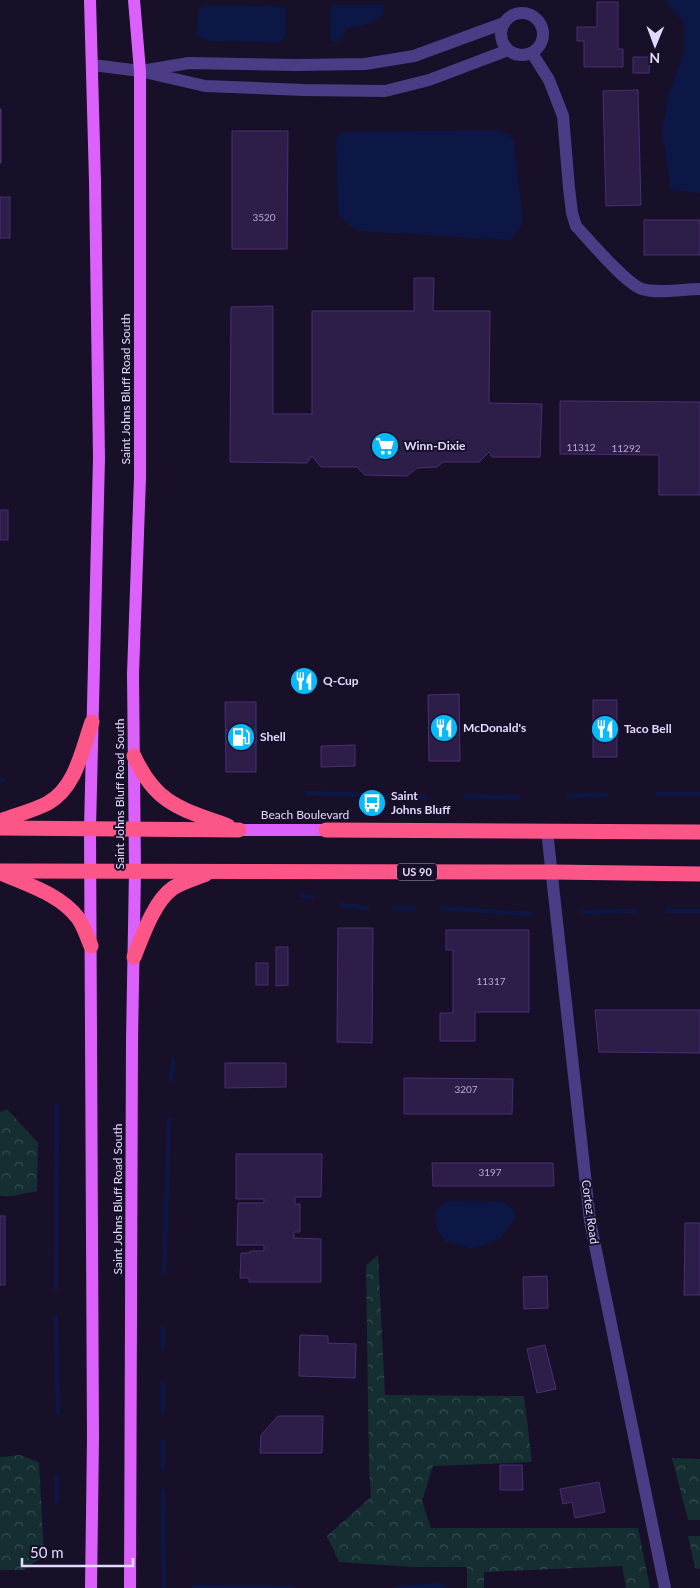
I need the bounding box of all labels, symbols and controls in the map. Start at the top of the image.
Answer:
north arrow [630,20,680,70]
text: N [649,50,660,67]
house number: 3520 [252,211,276,223]
street label: Saint Johns Bluff Road South [118,314,133,464]
supermarket icon: Winn-Dixie [370,431,400,461]
place label: Winn-Dixie [404,438,466,453]
house number: 11312 [566,441,596,453]
house number: 11292 [611,442,641,454]
restaurant icon: Q-Cup [289,666,319,696]
place label: Q-Cup [323,673,359,688]
restaurant icon: McDonald's [429,713,459,743]
restaurant icon: Taco Bell [590,714,620,744]
street label: Saint Johns Bluff Road South [112,719,127,869]
place label: McDonald's [463,720,526,735]
place label: Taco Bell [624,721,672,736]
fuel station icon: Shell [226,722,256,752]
place label: Shell [260,729,286,744]
bus stop icon: Saint Johns Bluff [357,788,387,818]
place label: Saint Johns Bluff [391,788,451,817]
street label: Beach Boulevard [261,807,349,822]
road number: US 90 [397,864,437,880]
house number: 11317 [476,975,506,987]
house number: 3207 [454,1083,478,1095]
street label: Saint Johns Bluff Road South [110,1124,125,1274]
house number: 3197 [478,1166,502,1178]
street label: Cortez Road [579,1179,602,1245]
scale bar [22,1536,134,1568]
text: 50 m [30,1543,64,1561]

